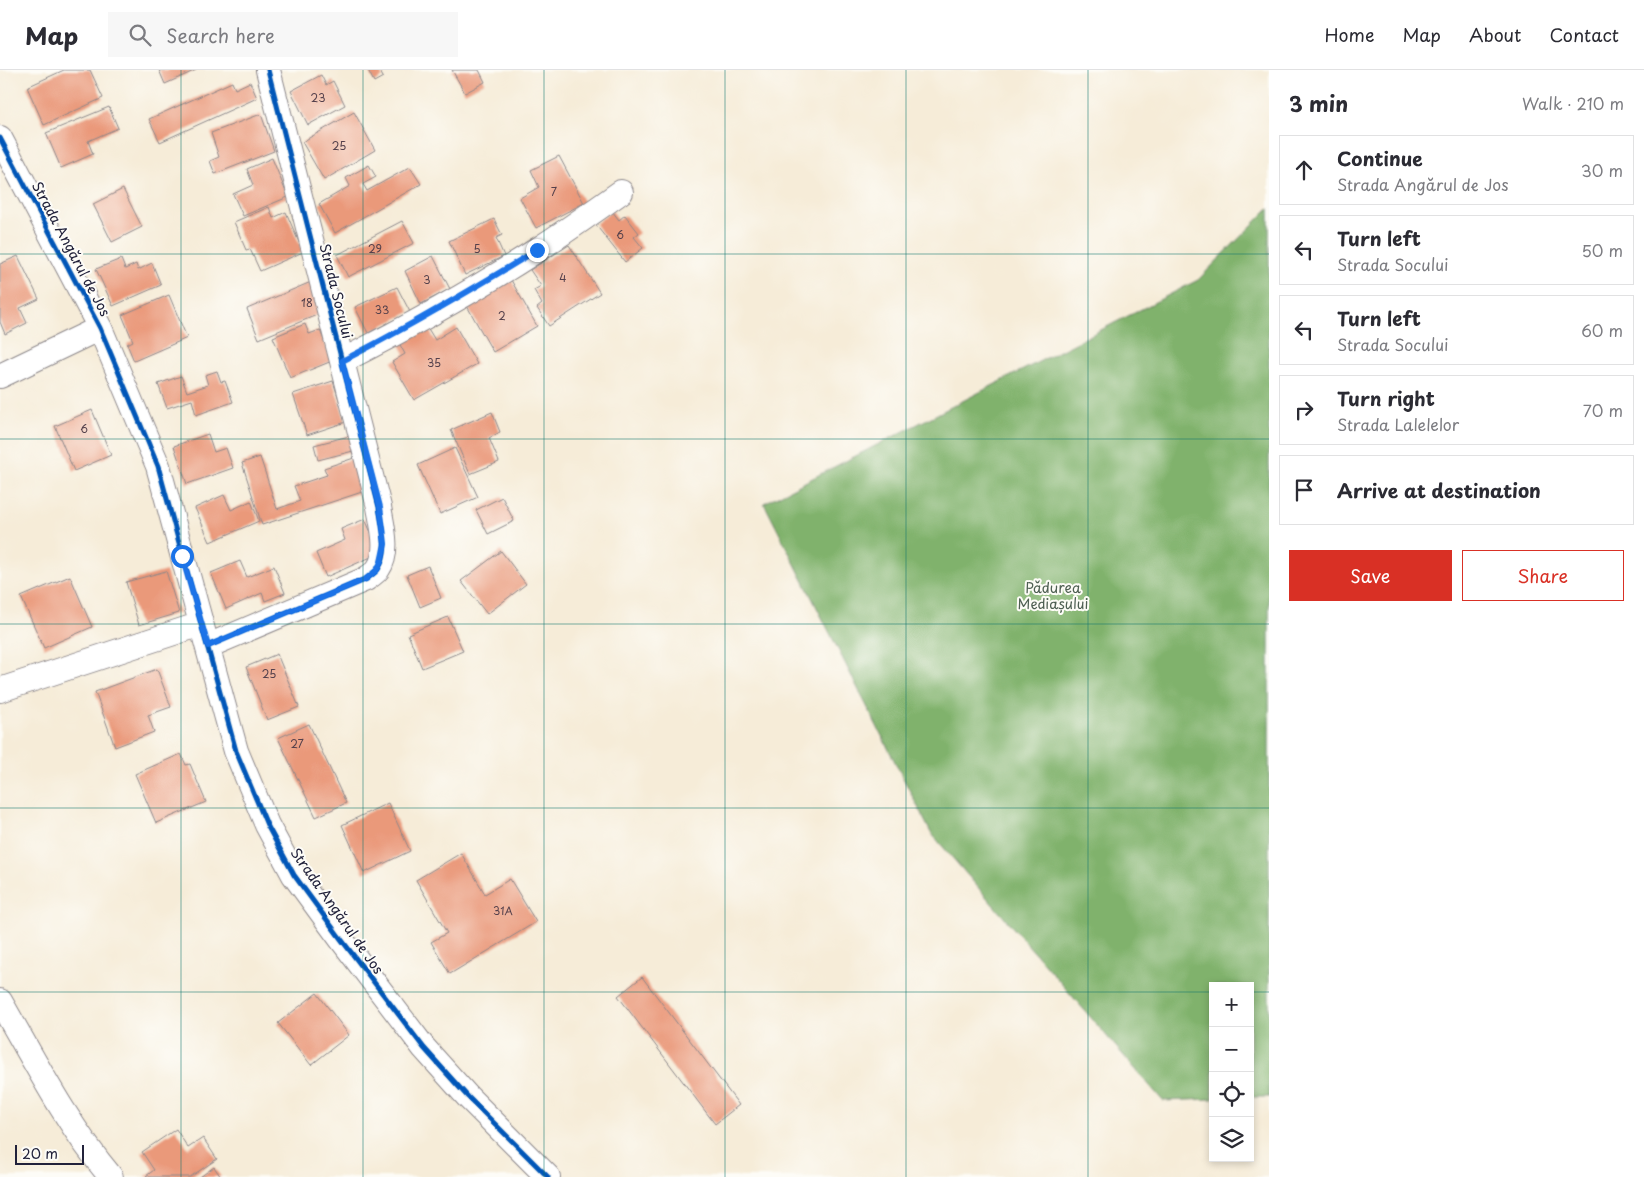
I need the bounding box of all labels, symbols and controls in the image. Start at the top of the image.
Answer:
search box [108,12,458,57]
text: Map [25,17,78,53]
icon: search [126,21,154,49]
text: Search here [166,21,275,49]
text: Home [1324,21,1374,48]
text: Map [1402,21,1441,48]
text: About [1469,21,1521,48]
text: Contact [1549,21,1619,48]
text: 3 min [1289,87,1348,119]
house number: 23 [311,89,325,106]
text: Walk · 210 m [1522,91,1624,115]
house number: 25 [332,137,346,154]
text: Continue [1337,144,1423,172]
icon: ahead [1290,156,1318,184]
text: 30 m [1581,158,1623,182]
text: Strada Angărul de Jos [1337,172,1509,196]
street label: Strada Angărul de Jos [27,178,116,320]
house number: 7 [551,183,557,200]
text: Turn left [1337,224,1421,252]
house number: 6 [616,226,624,243]
icon: left [1290,236,1318,264]
text: 50 m [1582,238,1623,262]
route end [526,239,549,262]
house number: 29 [368,240,382,257]
house number: 5 [473,240,481,257]
street label: Strada Socului [314,241,358,341]
text: Strada Socului [1337,252,1449,276]
house number: 4 [559,269,567,286]
house number: 3 [423,271,431,288]
house number: 18 [301,294,313,311]
house number: 33 [375,301,389,318]
text: Turn left [1337,304,1421,332]
house number: 2 [498,307,506,324]
icon: left [1290,316,1318,344]
text: 60 m [1581,318,1623,342]
text: Strada Socului [1337,332,1449,356]
house number: 35 [427,354,441,371]
text: Turn right [1337,384,1435,412]
icon: right [1290,396,1318,424]
text: 70 m [1583,398,1623,422]
text: Strada Lalelelor [1337,412,1459,436]
house number: 6 [80,420,88,437]
icon: arrive [1290,476,1318,504]
text: Arrive at destination [1337,476,1541,504]
route start [171,545,194,568]
button: Save [1289,550,1452,601]
button: Share [1462,550,1624,601]
park label: Pădurea Mediașului [1018,577,1089,614]
house number: 25 [262,665,276,682]
house number: 27 [290,735,304,752]
street label: Strada Angărul de Jos [286,843,389,978]
house number: 31A [493,902,513,919]
map controls [1209,982,1254,1162]
button: + [1209,982,1254,1027]
button: − [1209,1027,1254,1072]
button: locate [1209,1072,1254,1117]
button: layers [1209,1117,1254,1162]
scale bar [15,1142,84,1165]
text: 20 m [22,1143,58,1164]

